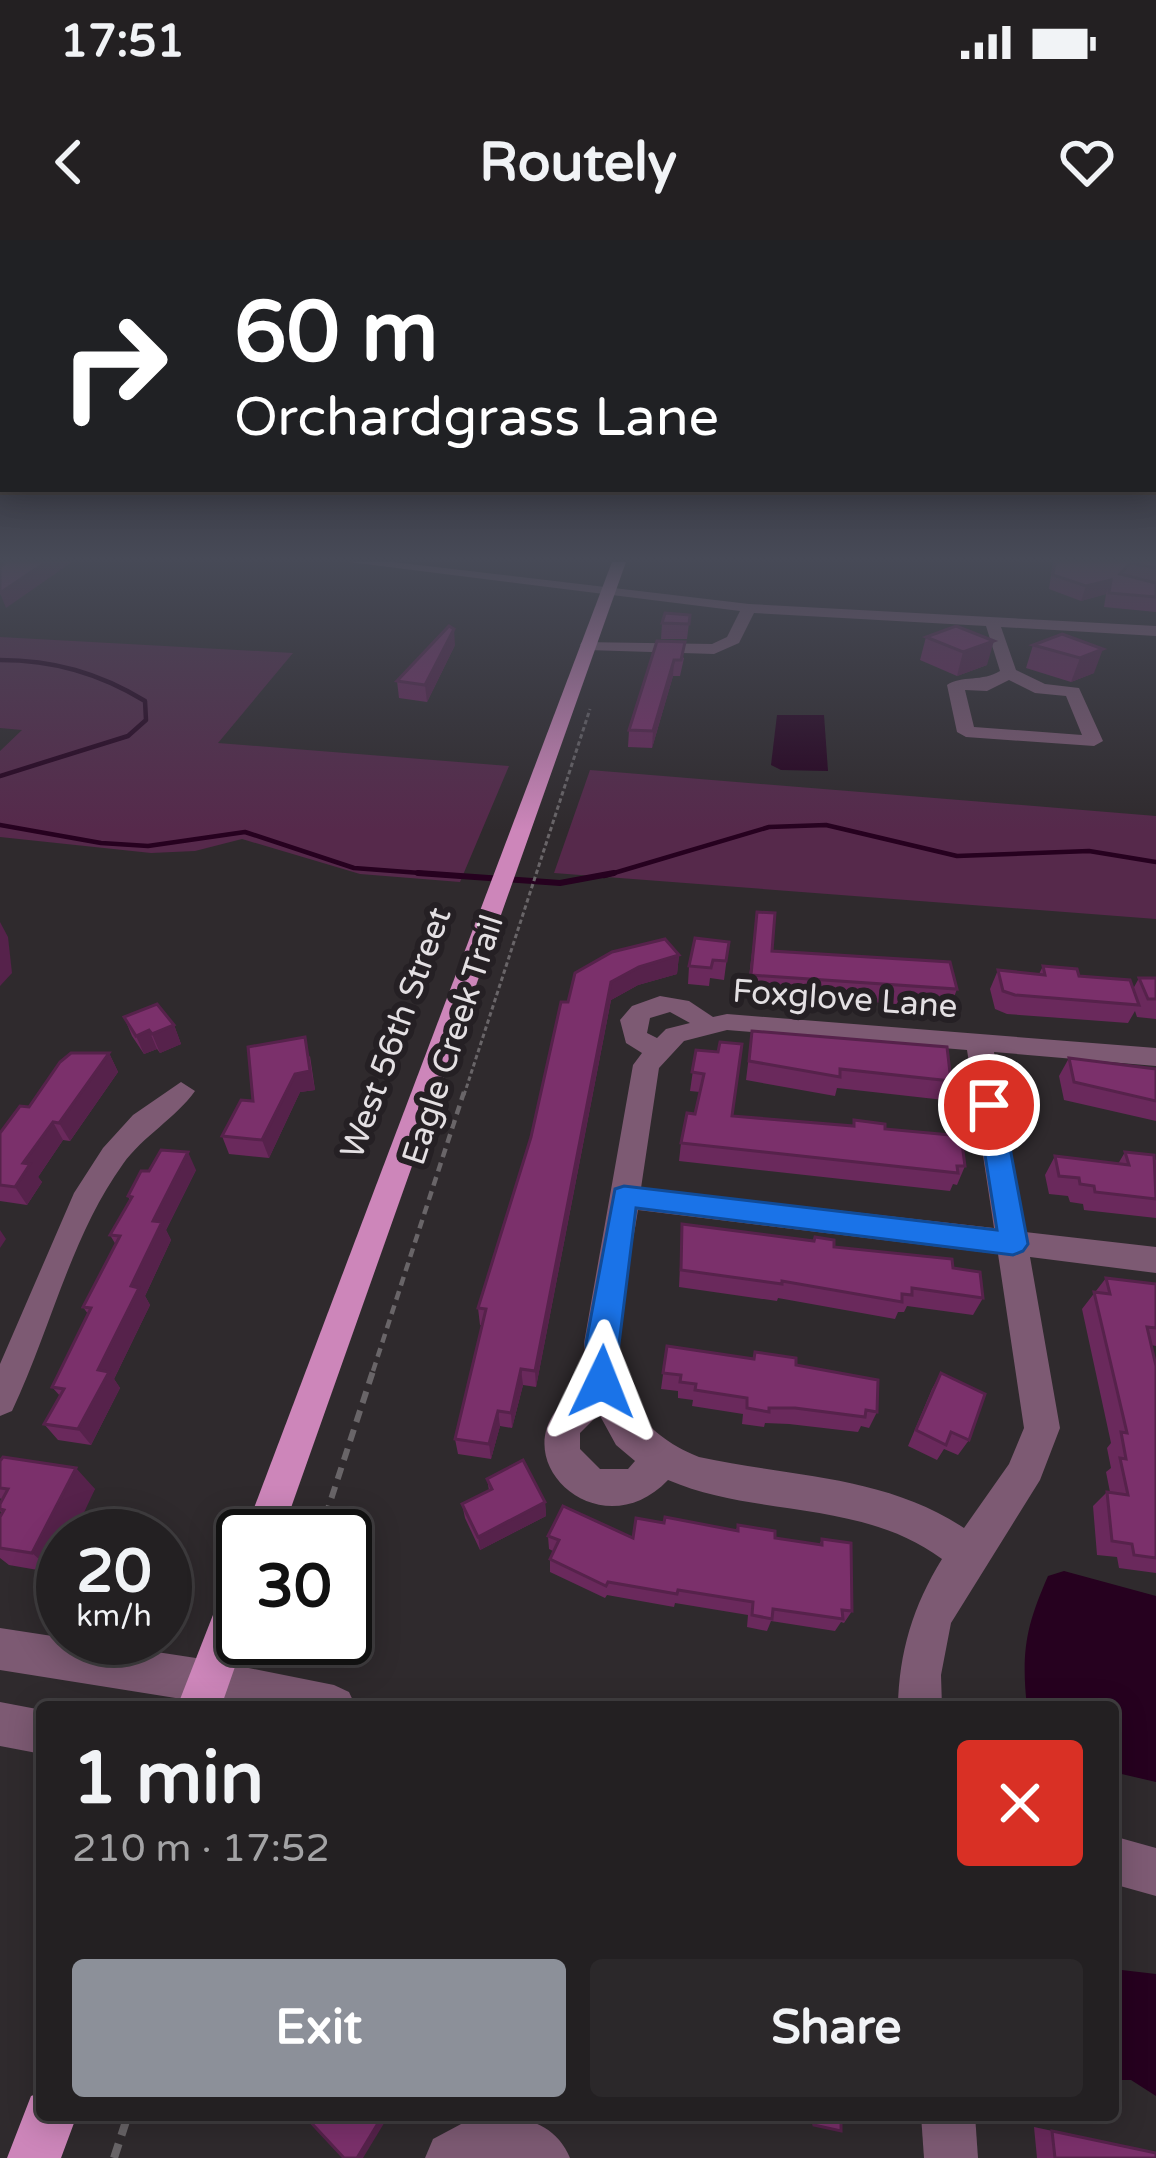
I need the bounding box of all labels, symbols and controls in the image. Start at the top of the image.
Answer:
text: 17:51 [60,15,185,69]
icon: back [36,129,102,195]
icon: heart [1054,129,1120,195]
text: Routely [479,130,677,195]
text: 60 m [234,283,438,384]
icon: right [36,288,192,444]
text: Orchardgrass Lane [234,385,719,450]
street label: West 56th Street [332,902,460,1164]
street label: Eagle Creek Trail [394,910,512,1170]
street label: Foxglove Lane [731,972,959,1026]
pin [938,1054,1040,1156]
icon: arrive [956,1072,1022,1138]
position arrow [539,1319,665,1445]
speed limit sign: 30 [216,1509,372,1665]
text: 20 [76,1536,152,1608]
text: km/h [76,1598,152,1635]
text: 1 min [72,1736,264,1823]
button: close [957,1740,1083,1866]
text: 210 m · 17:52 [72,1825,330,1872]
button: Exit [72,1959,566,2097]
button: Share [590,1959,1083,2097]

